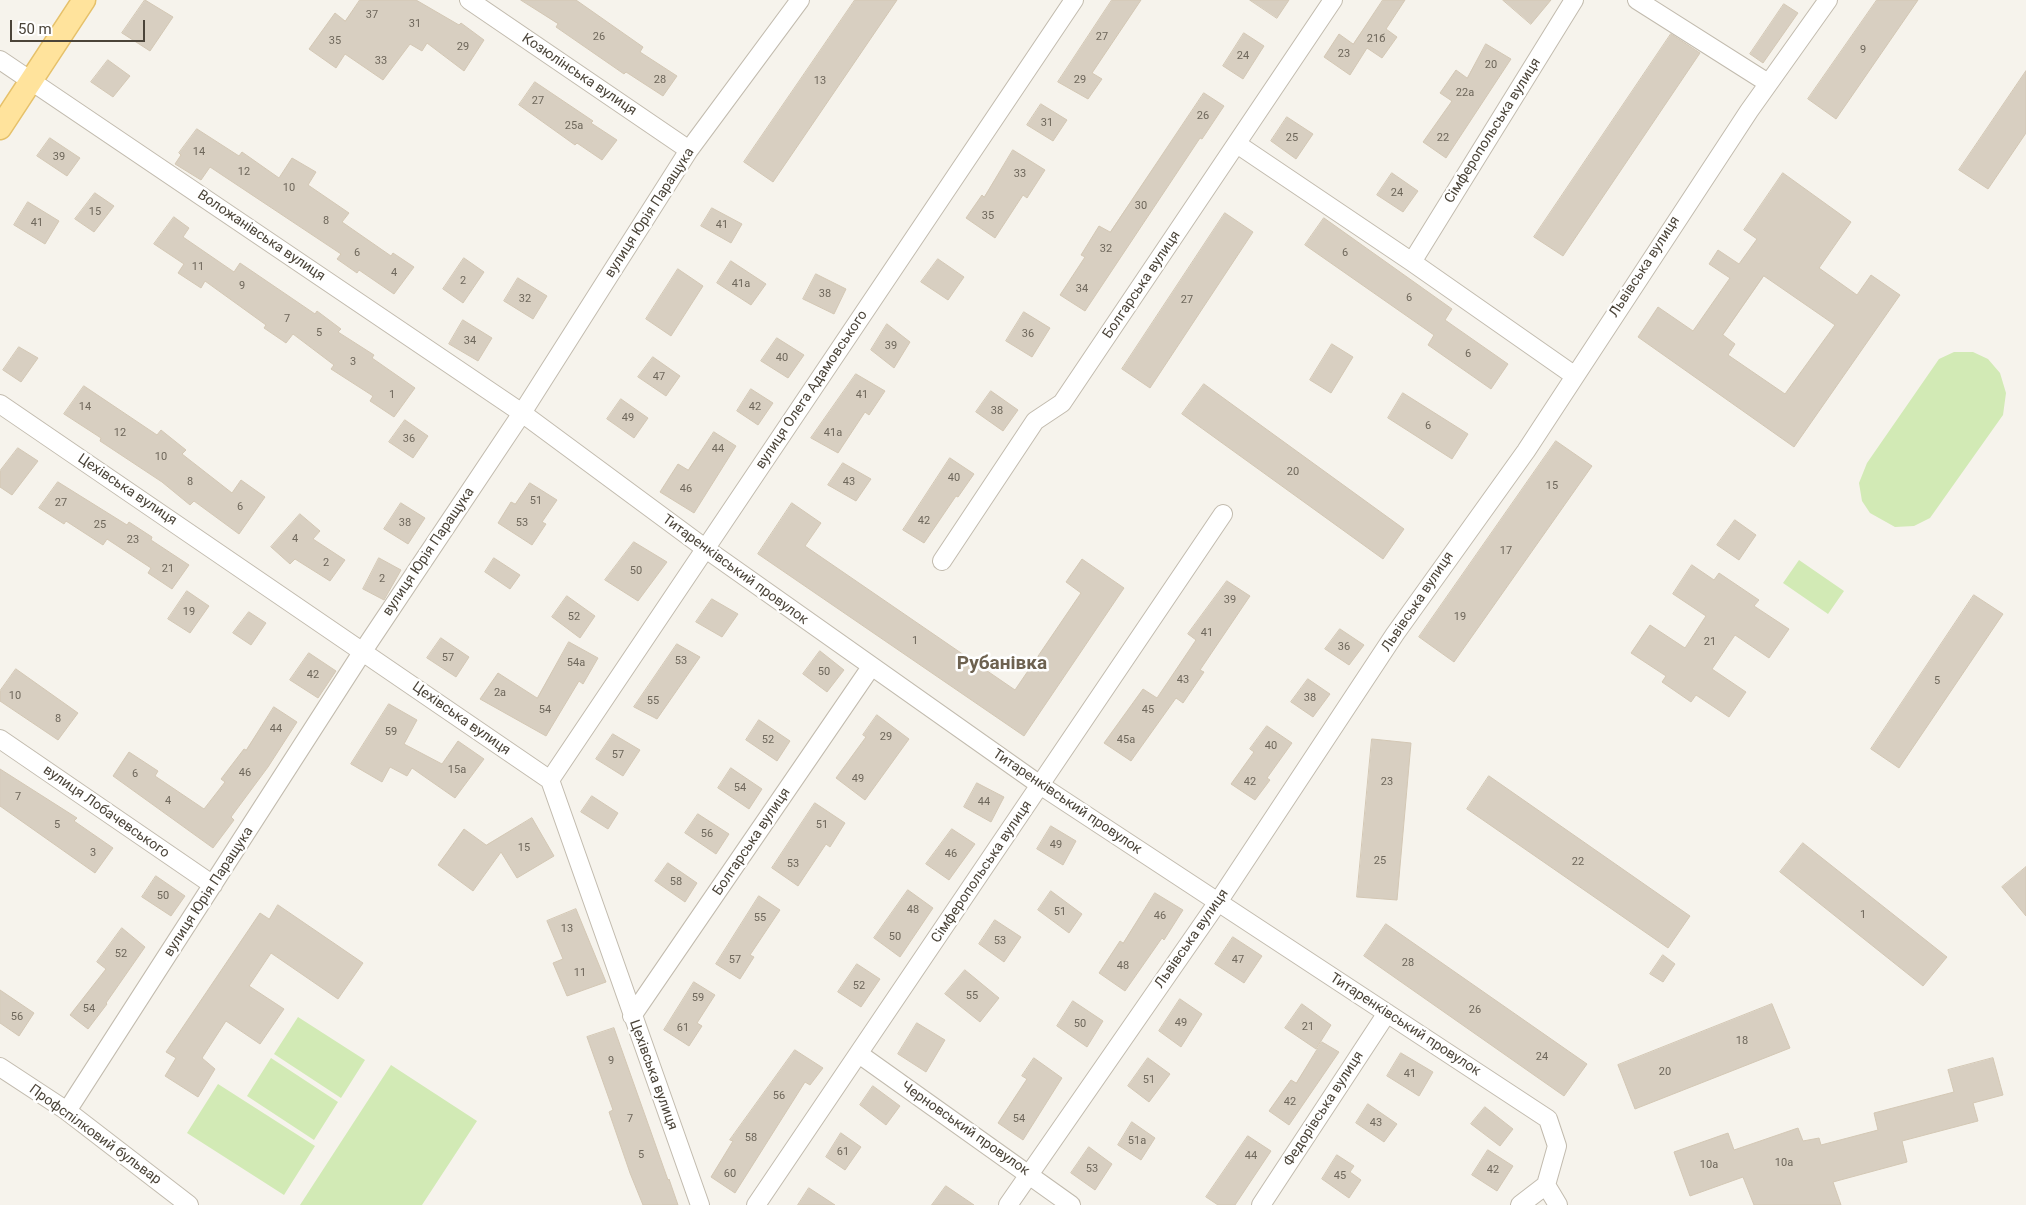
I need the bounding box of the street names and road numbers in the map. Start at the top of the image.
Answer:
street label: Козюлінська вулиця [518,30,640,120]
street label: Сімферопольська вулиця [1441,55,1545,207]
street label: вулиця Юрія Паращука [602,145,698,281]
street label: Воложанівська вулиця [194,187,328,285]
street label: Львівська вулиця [1606,213,1684,321]
street label: Болгарська вулиця [1100,228,1184,342]
street label: вулиця Олега Адамовського [753,307,871,473]
street label: Цехівська вулиця [74,451,180,529]
street label: вулиця Юрія Паращука [380,485,478,619]
street label: Титаренківський провулок [659,511,811,629]
street label: Львівська вулиця [1378,549,1458,655]
street label: Цехівська вулиця [409,679,513,759]
street label: Титаренківський провулок [989,746,1145,858]
street label: вулиця Лобачевського [40,762,172,862]
street label: Болгарська вулиця [710,785,794,899]
street label: Сімферопольська вулиця [928,798,1036,946]
street label: вулиця Юрія Паращука [161,824,257,960]
street label: Львівська вулиця [1152,886,1232,992]
street label: Титаренківський провулок [1327,970,1483,1080]
street label: Цехівська вулиця [625,1018,681,1132]
street label: Федорівська вулиця [1280,1048,1368,1170]
street label: Черновський провулок [898,1078,1032,1180]
street label: Профспілковий бульвар [26,1081,164,1189]

